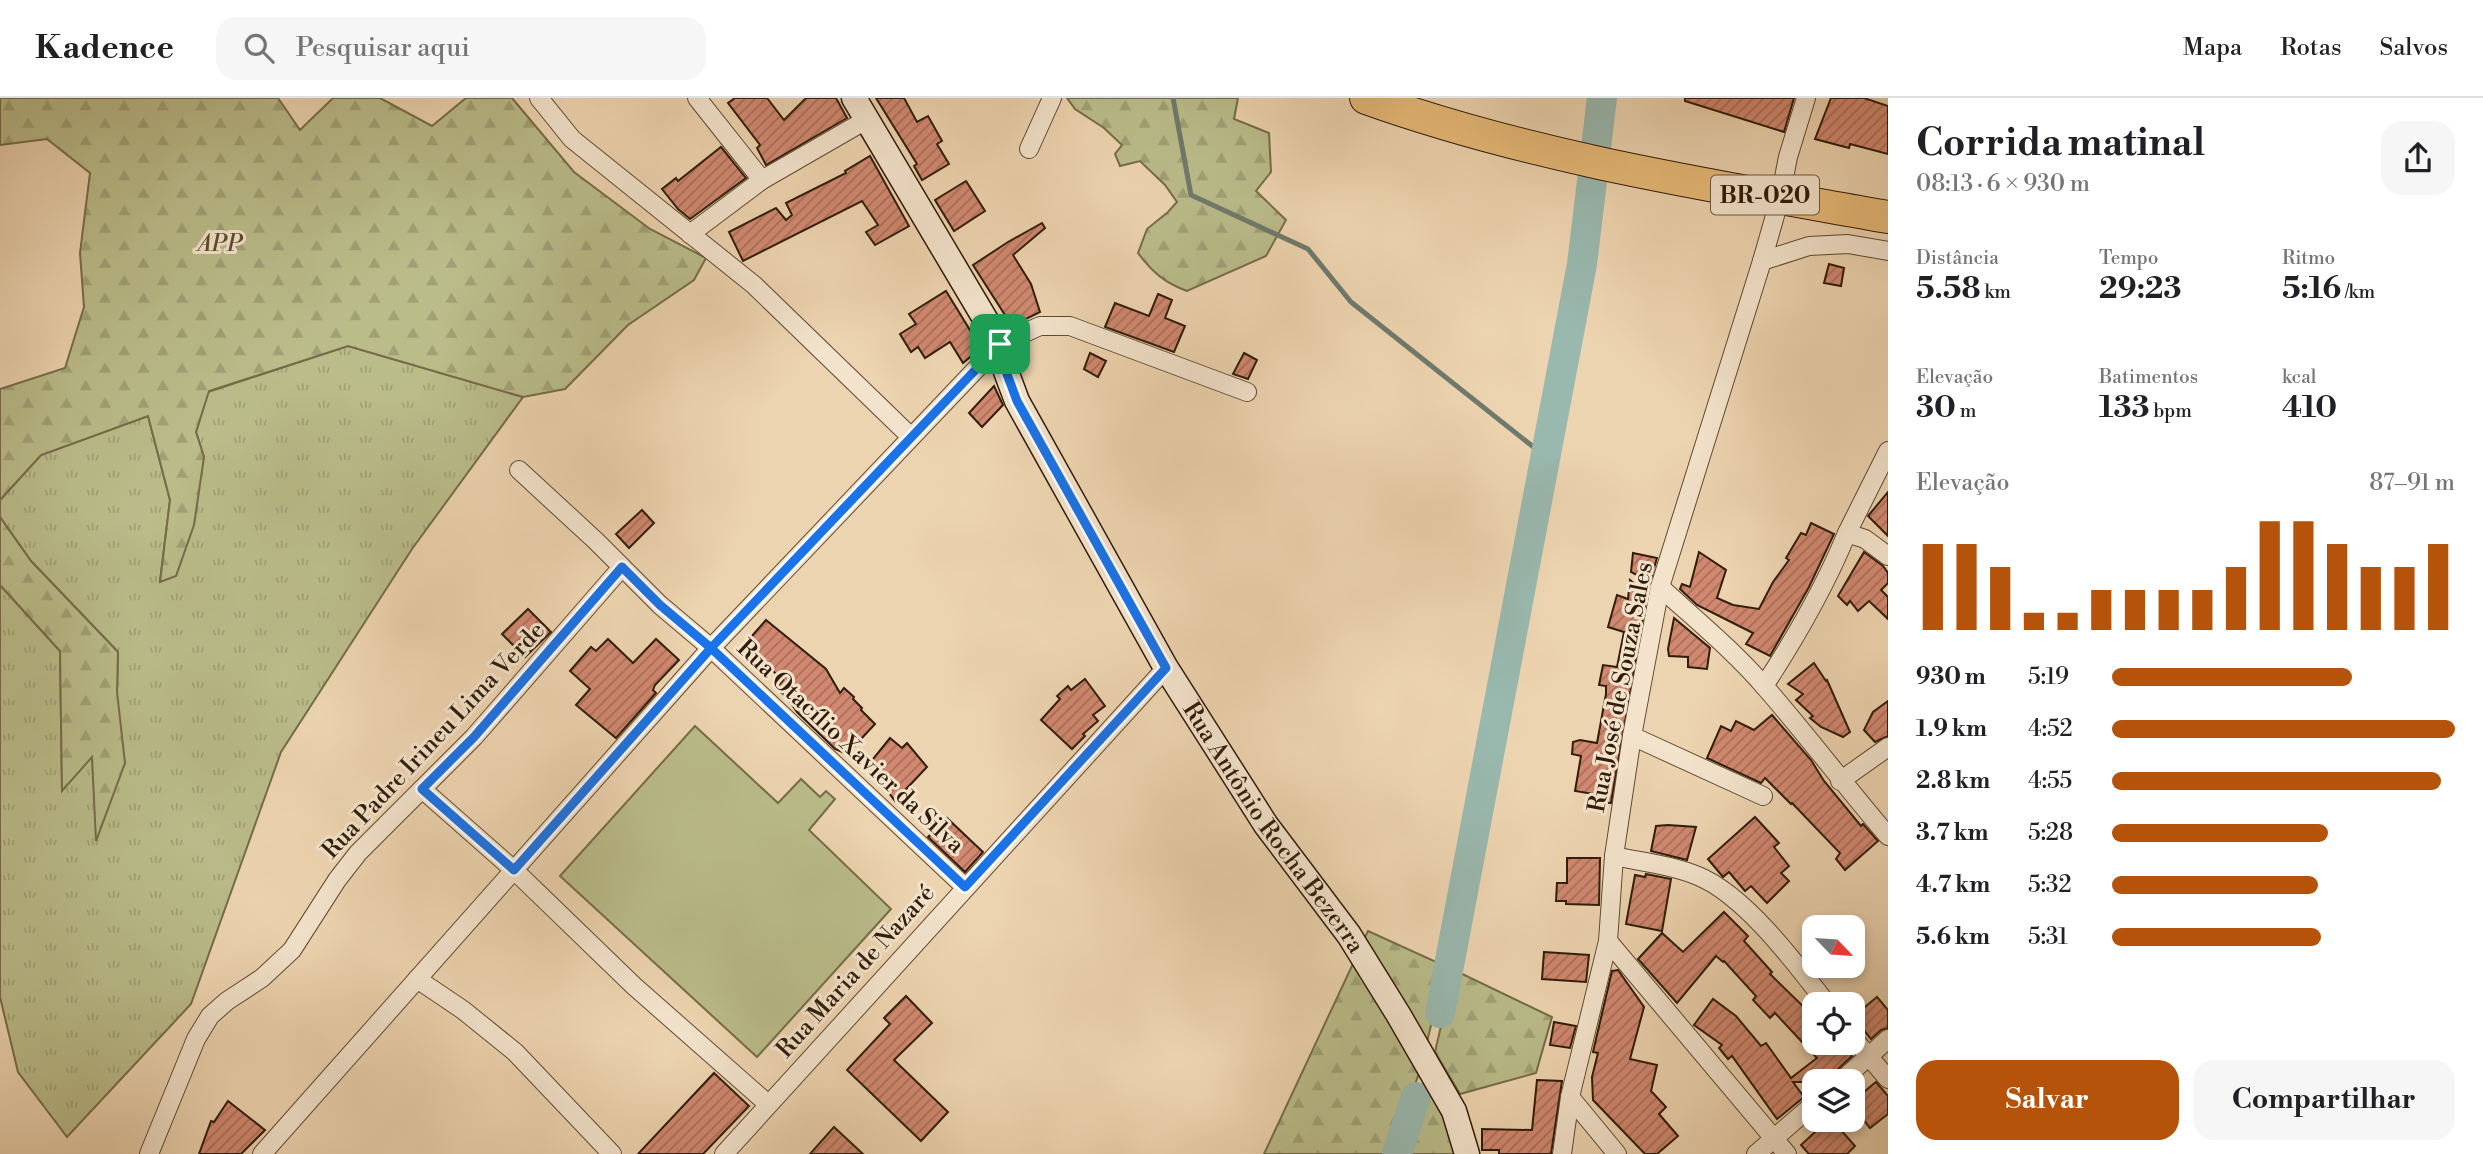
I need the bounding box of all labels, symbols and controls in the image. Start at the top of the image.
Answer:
search box [216,17,706,80]
text: Kadence [35,28,174,69]
icon: search [240,29,278,67]
text: Pesquisar aqui [296,32,470,64]
text: Mapa [2183,33,2242,63]
text: Rotas [2280,33,2341,63]
text: Salvos [2379,33,2448,63]
text: Corrida matinal [1916,120,2205,167]
button: share [2381,121,2455,195]
text: 08:13 · 6 × 930 m [1916,170,2090,198]
road number: BR-020 [1711,176,1819,214]
park label: APP [195,229,244,259]
text: Distância [1916,246,1999,270]
text: Tempo [2099,246,2158,270]
text: Ritmo [2282,246,2335,270]
text: 5.58 [1916,270,1981,308]
text: 29:23 [2099,270,2182,308]
text: 5:16 [2282,270,2341,308]
text: km [1981,280,2011,304]
text: /km [2341,280,2375,304]
pin [970,314,1030,374]
icon: arrive [981,325,1019,363]
text: Elevação [1916,365,1993,389]
text: Batimentos [2099,365,2198,389]
text: kcal [2282,365,2316,389]
text: 30 [1916,389,1956,427]
text: 133 [2099,389,2150,427]
text: 410 [2282,389,2337,427]
text: m [1956,399,1976,423]
text: bpm [2150,399,2192,423]
text: Elevação [1916,469,2009,497]
text: 87–91 m [2369,469,2455,497]
street label: Rua José de Souza Sales [1582,559,1660,815]
street label: Rua Padre Irineu Lima Verde [316,616,552,866]
street label: Rua Otacílio Xavier da Silva [730,633,971,861]
text: 930 m [1916,663,1986,691]
text: 5:19 [2028,663,2069,691]
street label: Rua Antônio Rocha Bezerra [1175,696,1371,960]
text: 1.9 km [1916,715,1987,743]
text: 4:52 [2028,715,2073,743]
text: 2.8 km [1916,767,1990,795]
text: 4:55 [2028,767,2072,795]
text: 3.7 km [1916,819,1989,847]
text: 5:28 [2028,819,2073,847]
text: 4.7 km [1916,871,1990,899]
text: 5:32 [2028,871,2072,899]
street label: Rua Maria de Nazaré [770,879,941,1065]
north arrow [1802,915,1866,978]
map controls [1802,915,1865,1132]
text: 5.6 km [1916,923,1990,951]
text: 5:31 [2028,923,2068,951]
button: locate [1802,992,1865,1055]
button: Salvar [1916,1060,2179,1140]
button: Compartilhar [2193,1060,2455,1140]
button: layers [1802,1069,1865,1132]

